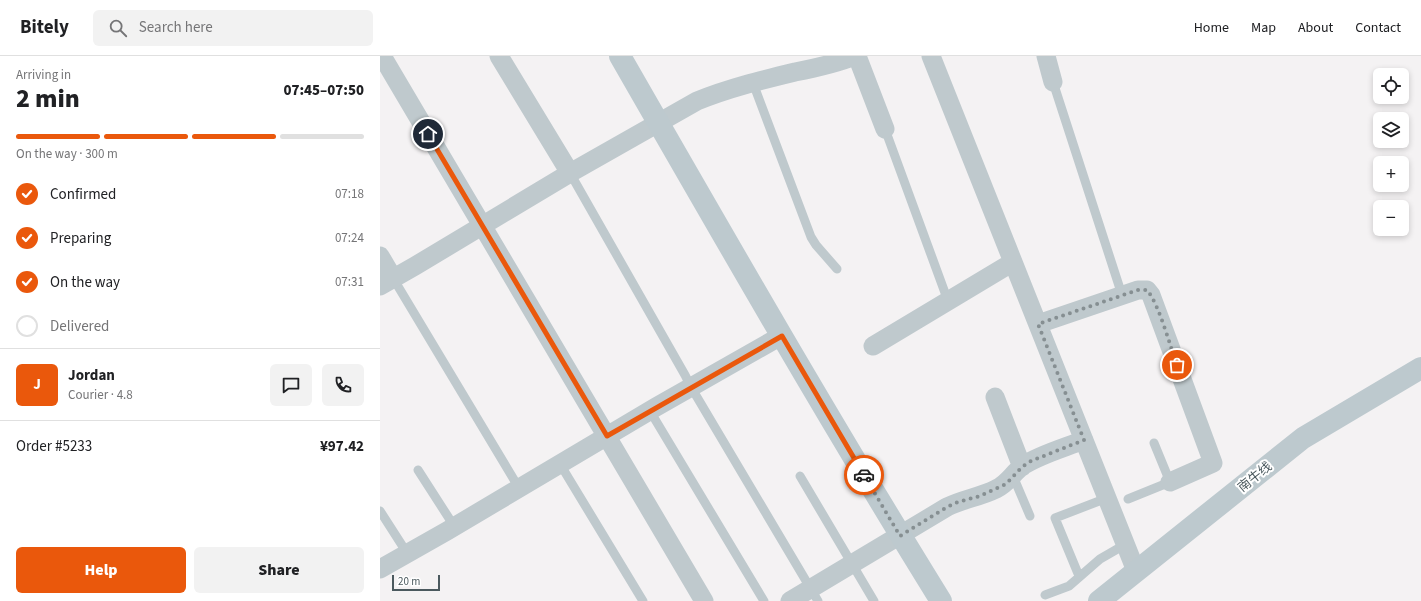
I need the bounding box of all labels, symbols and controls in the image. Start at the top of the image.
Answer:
search box [93,10,373,46]
text: Bitely [20,14,69,41]
icon: search [107,17,129,39]
text: Search here [139,17,213,38]
text: Home [1194,18,1229,38]
text: Map [1251,18,1276,38]
text: About [1298,18,1333,38]
text: Contact [1355,18,1401,38]
text: Arriving in [16,66,71,84]
map controls [1373,68,1409,236]
button: locate [1373,68,1409,104]
text: 2 min [16,80,80,117]
text: 07:45–07:50 [283,80,364,101]
button: layers [1373,112,1409,148]
pin [411,117,445,151]
icon: home [417,123,439,145]
text: On the way · 300 m [16,145,118,163]
button: + [1373,156,1409,192]
icon: check [16,183,38,205]
text: Confirmed [50,184,116,205]
text: 07:18 [335,185,364,203]
button: − [1373,200,1409,236]
icon: check [16,227,38,249]
text: Preparing [50,228,111,249]
text: 07:24 [335,229,364,247]
icon: check [16,271,38,293]
text: On the way [50,272,120,293]
text: 07:31 [335,273,364,291]
text: Delivered [50,316,109,337]
pin [1160,348,1194,382]
icon: bag [1166,354,1188,376]
button: chat [270,364,312,406]
button: phone [322,364,364,406]
text: Jordan [68,365,115,386]
text: J [33,374,41,395]
text: Courier · 4.8 [68,386,133,404]
text: Order #5233 [16,436,92,457]
text: ¥97.42 [320,436,364,457]
courier [844,455,884,495]
street label: 南牛线 [1234,458,1276,496]
icon: car [853,464,875,486]
button: Help [16,547,186,593]
button: Share [194,547,364,593]
scale bar [392,573,440,592]
text: 20 m [398,574,420,589]

